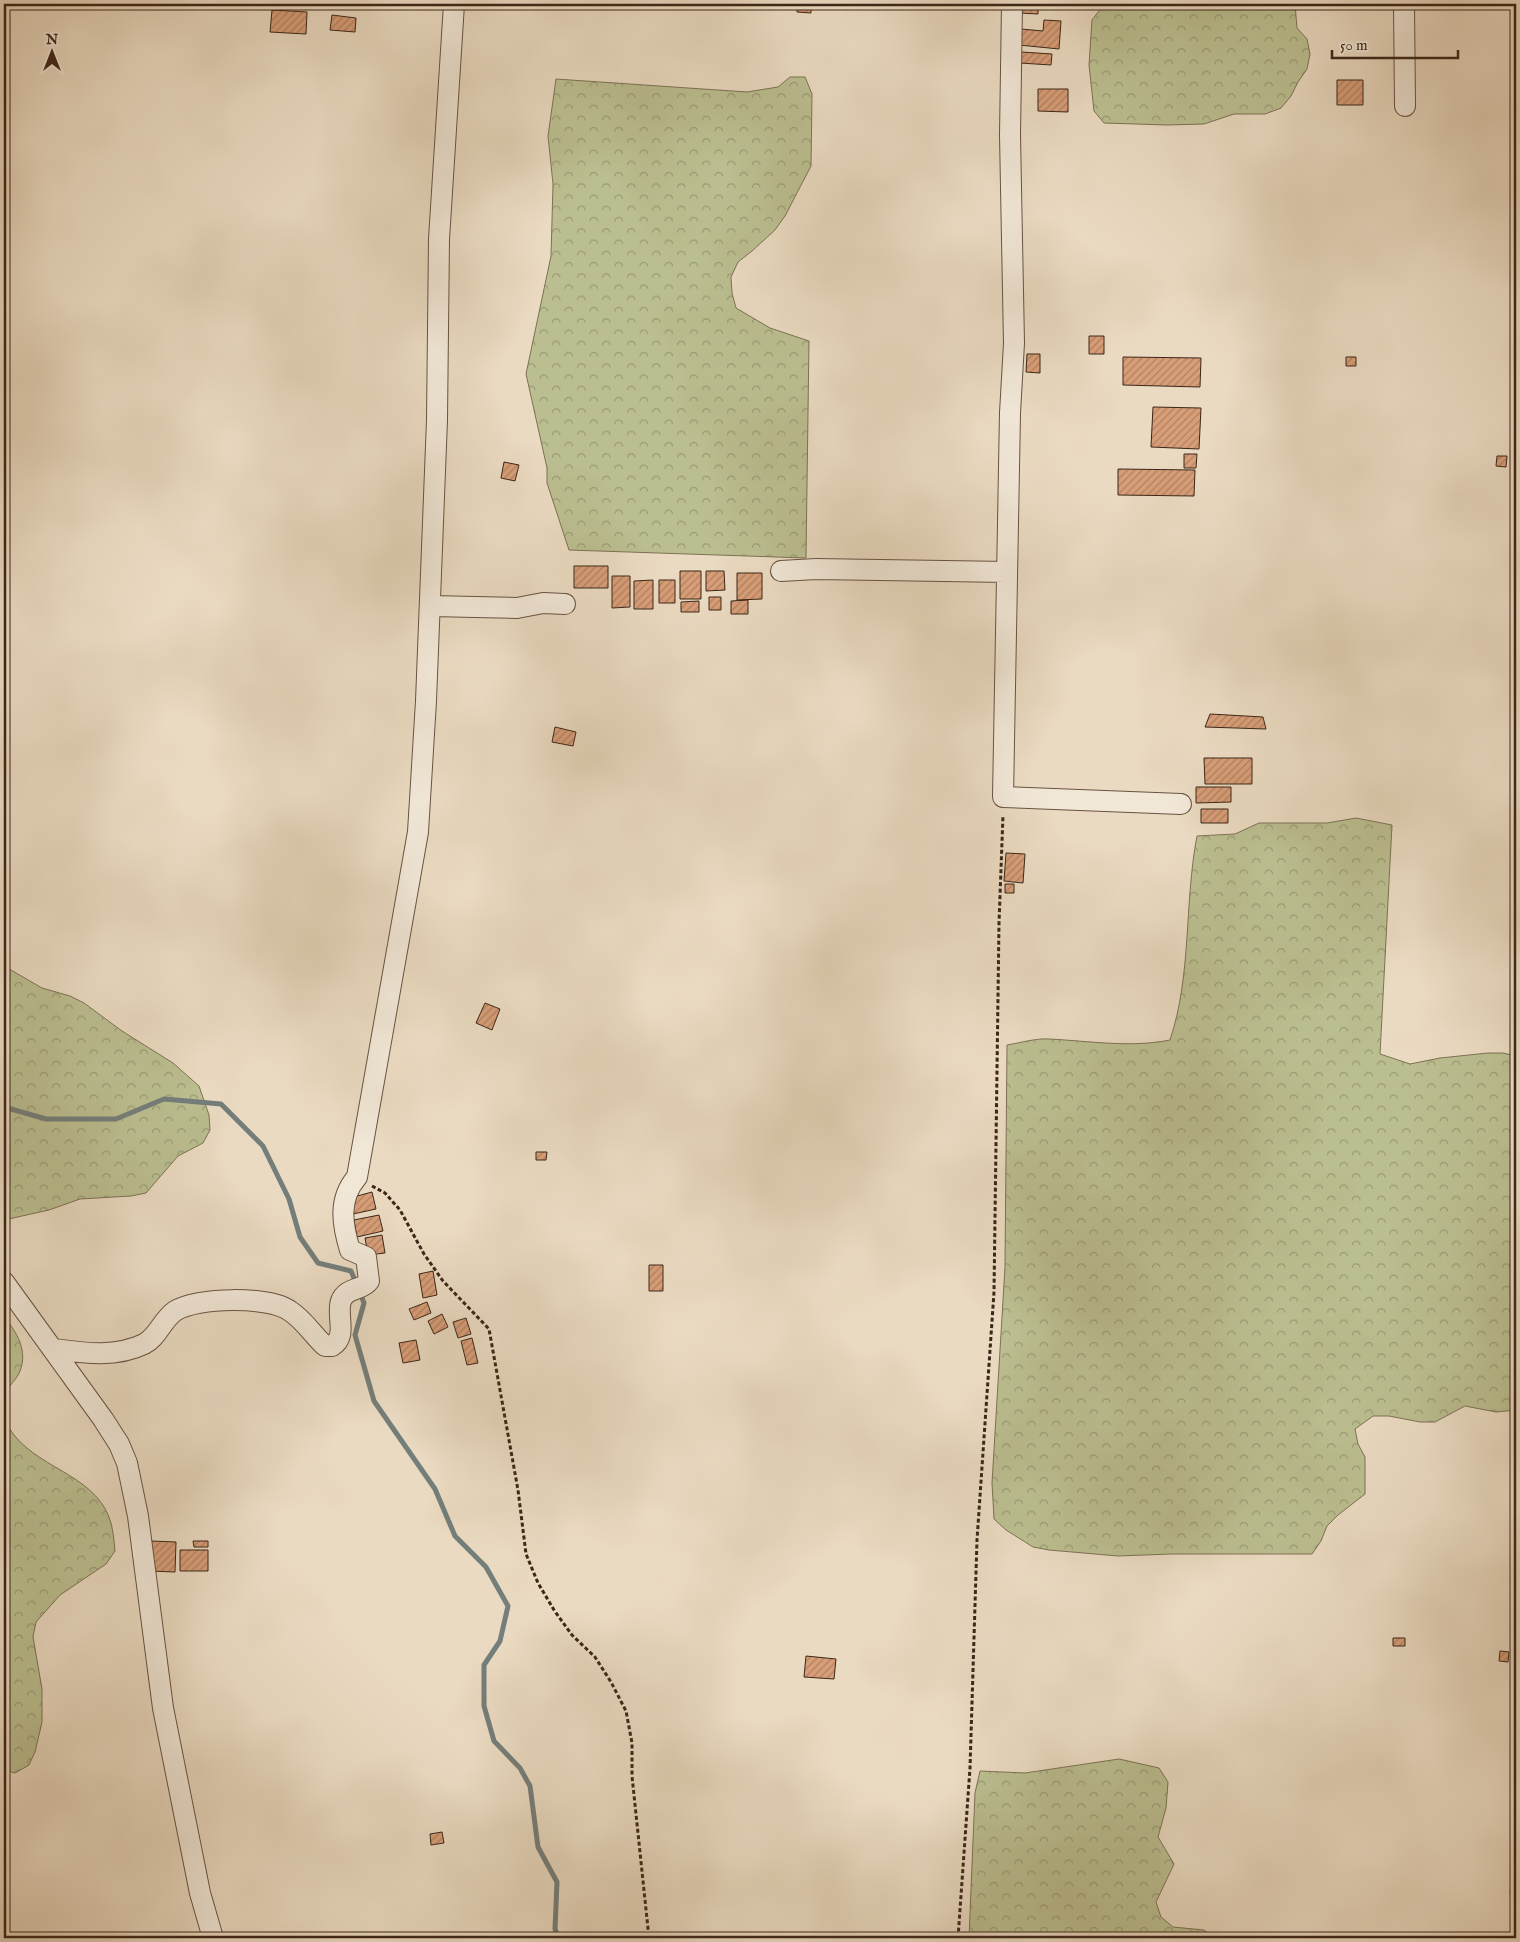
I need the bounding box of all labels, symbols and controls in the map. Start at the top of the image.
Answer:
north arrow [28,28,78,78]
scale bar [1332,28,1459,60]
text: N [45,31,58,49]
text: 50 m [1340,36,1368,55]

